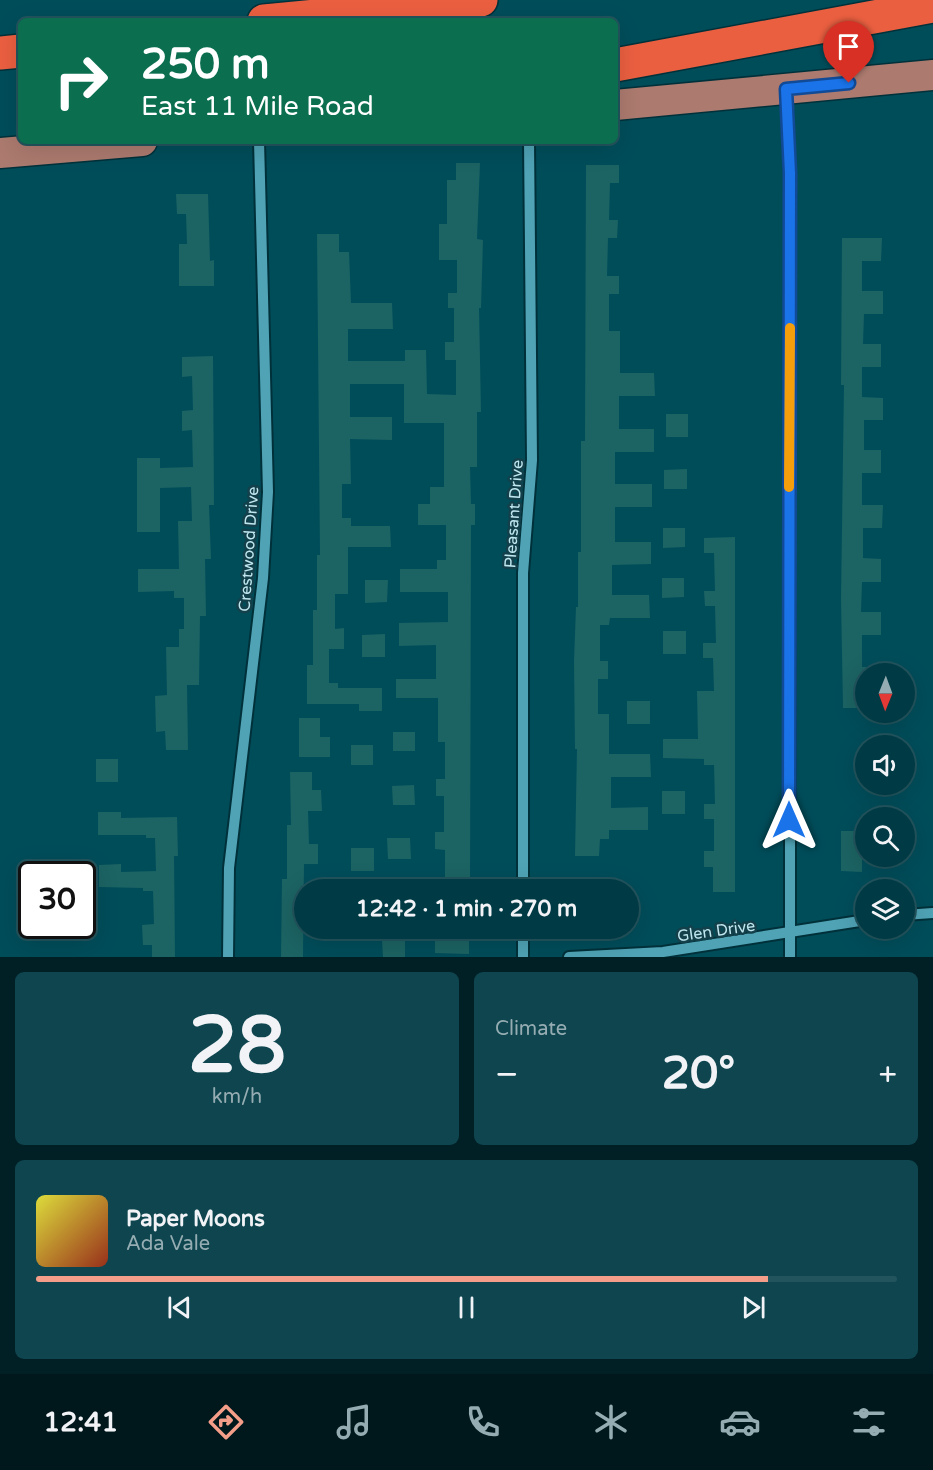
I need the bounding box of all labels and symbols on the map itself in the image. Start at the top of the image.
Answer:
pin [823,21,874,83]
street label: Pleasant Drive [500,459,528,569]
street label: Crestwood Drive [235,486,263,612]
north arrow [855,663,915,723]
position arrow [757,788,821,852]
speed limit sign: 30 [18,861,96,939]
street label: Glen Drive [676,916,756,946]

